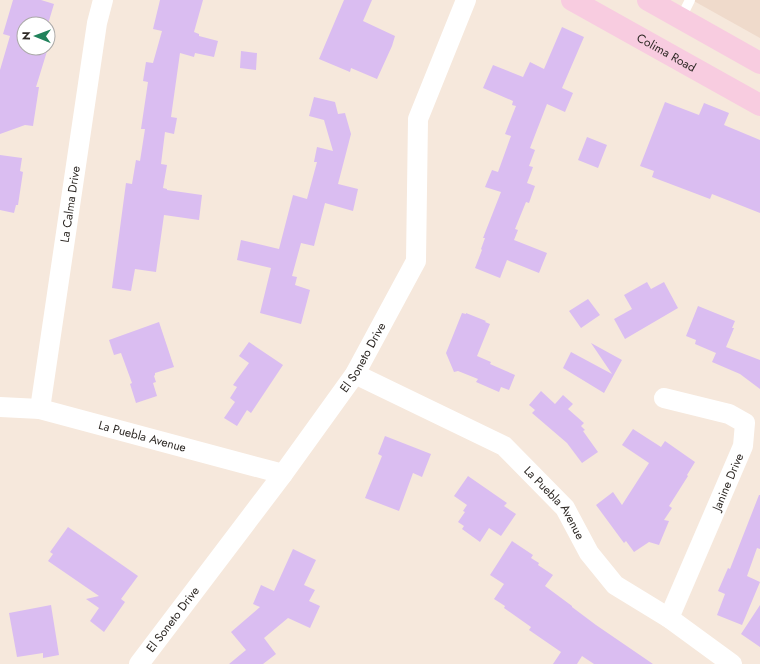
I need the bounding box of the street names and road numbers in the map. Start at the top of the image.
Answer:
street label: Colima Road [633,29,699,76]
street label: La Calma Drive [56,165,85,244]
street label: El Soneto Drive [336,319,390,396]
street label: La Puebla Avenue [97,416,188,457]
street label: Janine Drive [707,450,748,515]
street label: La Puebla Avenue [520,462,589,543]
street label: El Soneto Drive [142,583,204,656]

